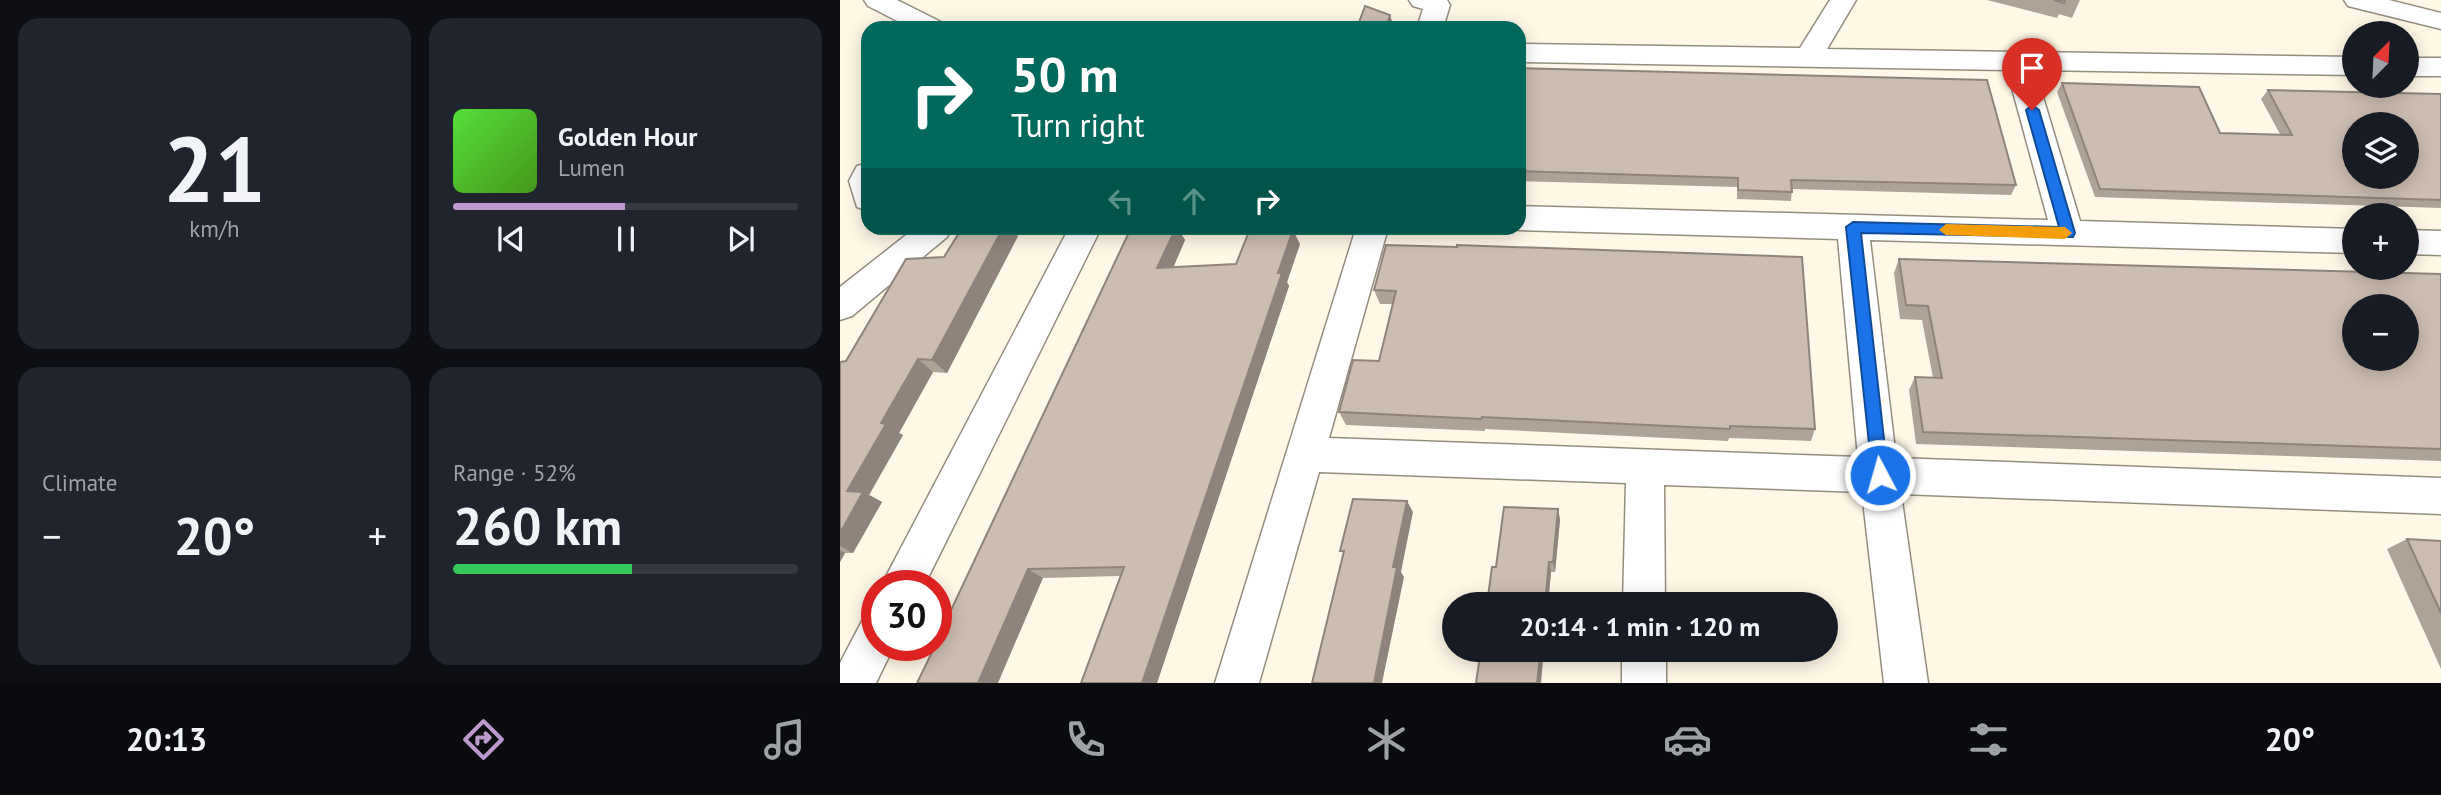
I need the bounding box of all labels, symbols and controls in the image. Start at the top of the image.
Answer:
north arrow [2342,21,2418,98]
map controls [2342,21,2419,371]
pin [2002,38,2062,110]
text: 50 m [1011,42,1118,106]
icon: right [896,49,987,140]
icon: arrive [2013,49,2051,87]
text: Turn right [1011,104,1145,146]
text: 21 [163,109,266,227]
button: layers [2342,112,2419,189]
text: Golden Hour [558,120,697,153]
text: Lumen [558,153,625,182]
icon: left [1102,182,1140,220]
icon: ahead [1175,182,1213,220]
icon: right [1248,182,1286,220]
button: + [2342,203,2419,280]
text: km/h [189,214,240,243]
icon: previous [492,220,530,258]
icon: pause [607,220,645,258]
icon: next [722,220,760,258]
button: − [2342,294,2419,371]
position arrow [1843,438,1917,512]
text: Range · 52% [453,458,576,487]
text: Climate [42,468,117,497]
text: 260 km [453,492,622,559]
text: 20° [174,502,255,569]
text: − [42,511,61,560]
text: + [368,511,387,560]
speed limit sign: 30 [861,570,952,661]
text: 20:14 · 1 min · 120 m [1520,610,1760,643]
icon: directions [459,715,508,764]
icon: music [760,715,809,764]
icon: phone [1061,715,1110,764]
icon: climate [1362,715,1411,764]
icon: car [1663,715,1712,764]
icon: filters [1964,715,2013,764]
text: 20:13 [126,718,207,760]
text: 20° [2265,718,2315,760]

